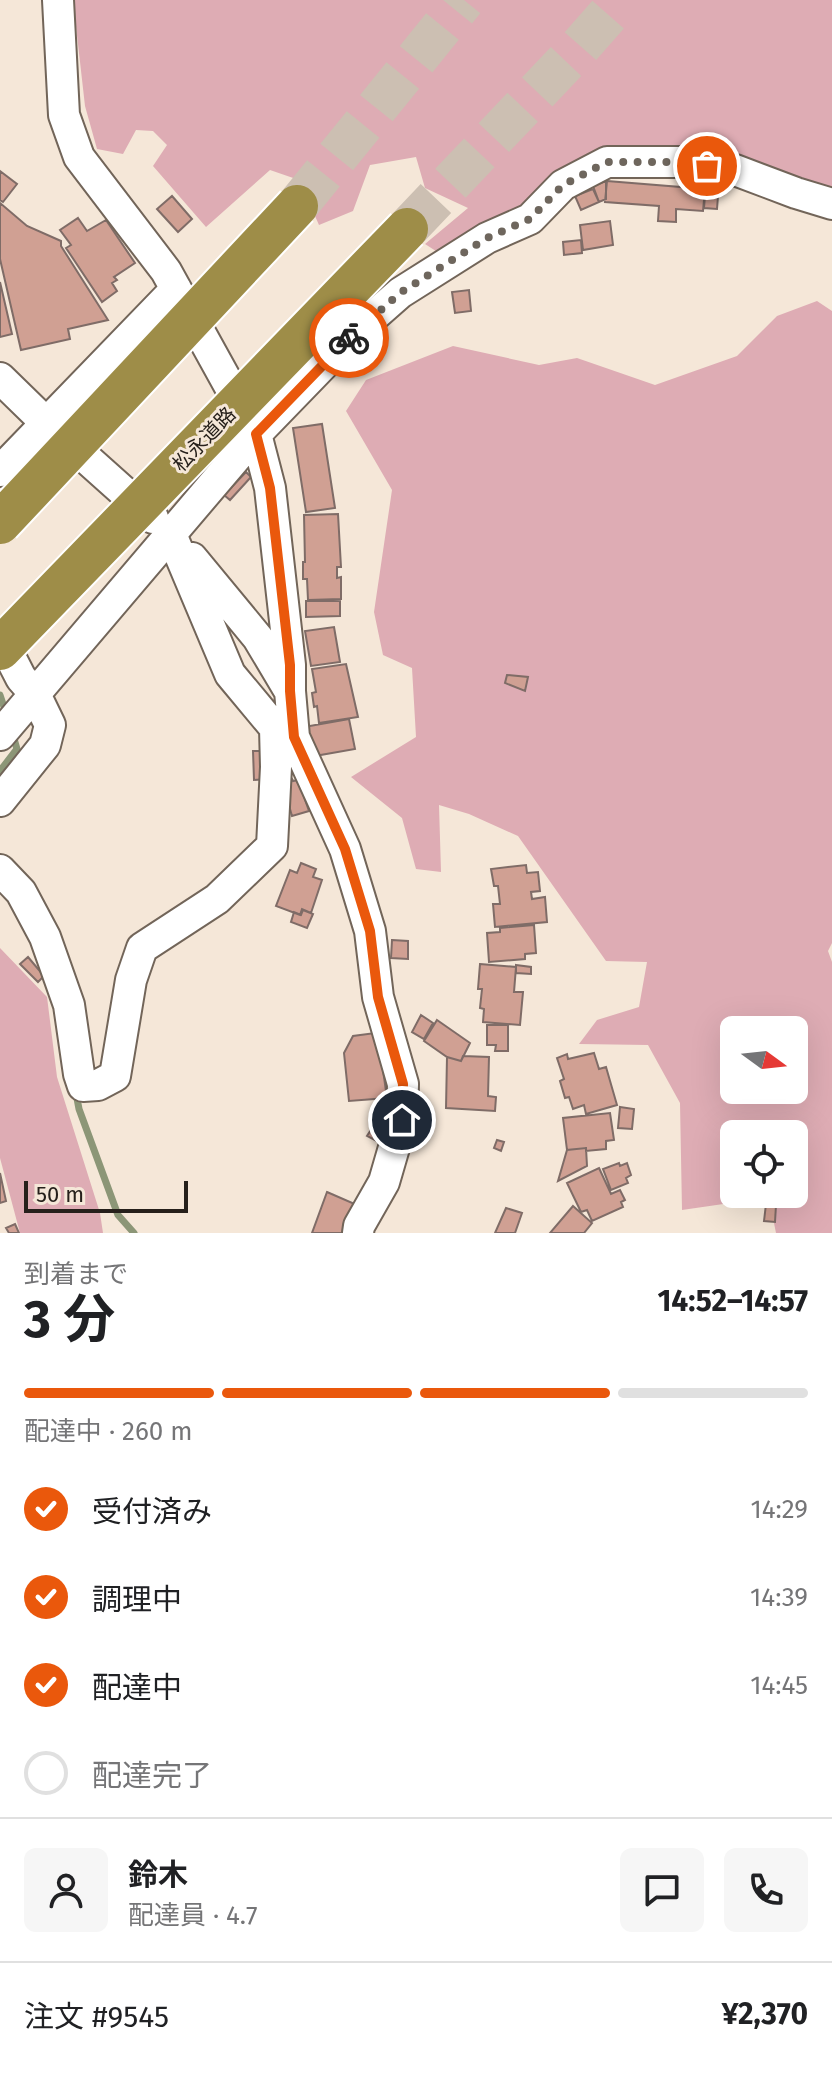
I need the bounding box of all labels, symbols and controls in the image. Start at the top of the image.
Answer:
pin [673,132,741,200]
icon: bag [685,144,729,188]
courier [309,298,389,378]
icon: bike [327,316,371,360]
street label: 松永道路 [168,402,240,476]
north arrow [720,1016,808,1104]
map controls [720,1016,808,1208]
pin [368,1086,436,1154]
icon: home [380,1098,424,1142]
button: locate [720,1120,808,1208]
scale bar [24,1177,188,1213]
text: 50 m [36,1181,84,1208]
text: 到着まで [24,1259,128,1290]
text: 14:52–14:57 [657,1283,808,1319]
text: 3 分 [24,1288,115,1351]
text: 配達中 · 260 m [24,1416,192,1447]
icon: check [24,1487,68,1531]
text: 受付済み [92,1494,212,1530]
text: 14:29 [750,1494,808,1525]
icon: check [24,1575,68,1619]
text: 調理中 [92,1582,182,1618]
text: 14:39 [750,1582,808,1613]
icon: check [24,1663,68,1707]
text: 配達中 [92,1670,182,1706]
text: 14:45 [750,1670,808,1701]
text: 配達完了 [92,1758,212,1794]
button: person [24,1848,108,1932]
button: chat [620,1848,704,1932]
button: phone [724,1848,808,1932]
text: 鈴木 [128,1857,188,1893]
text: 配達員 · 4.7 [128,1900,258,1931]
text: ¥2,370 [722,1996,808,2032]
text: 注文 #9545 [24,1999,169,2035]

